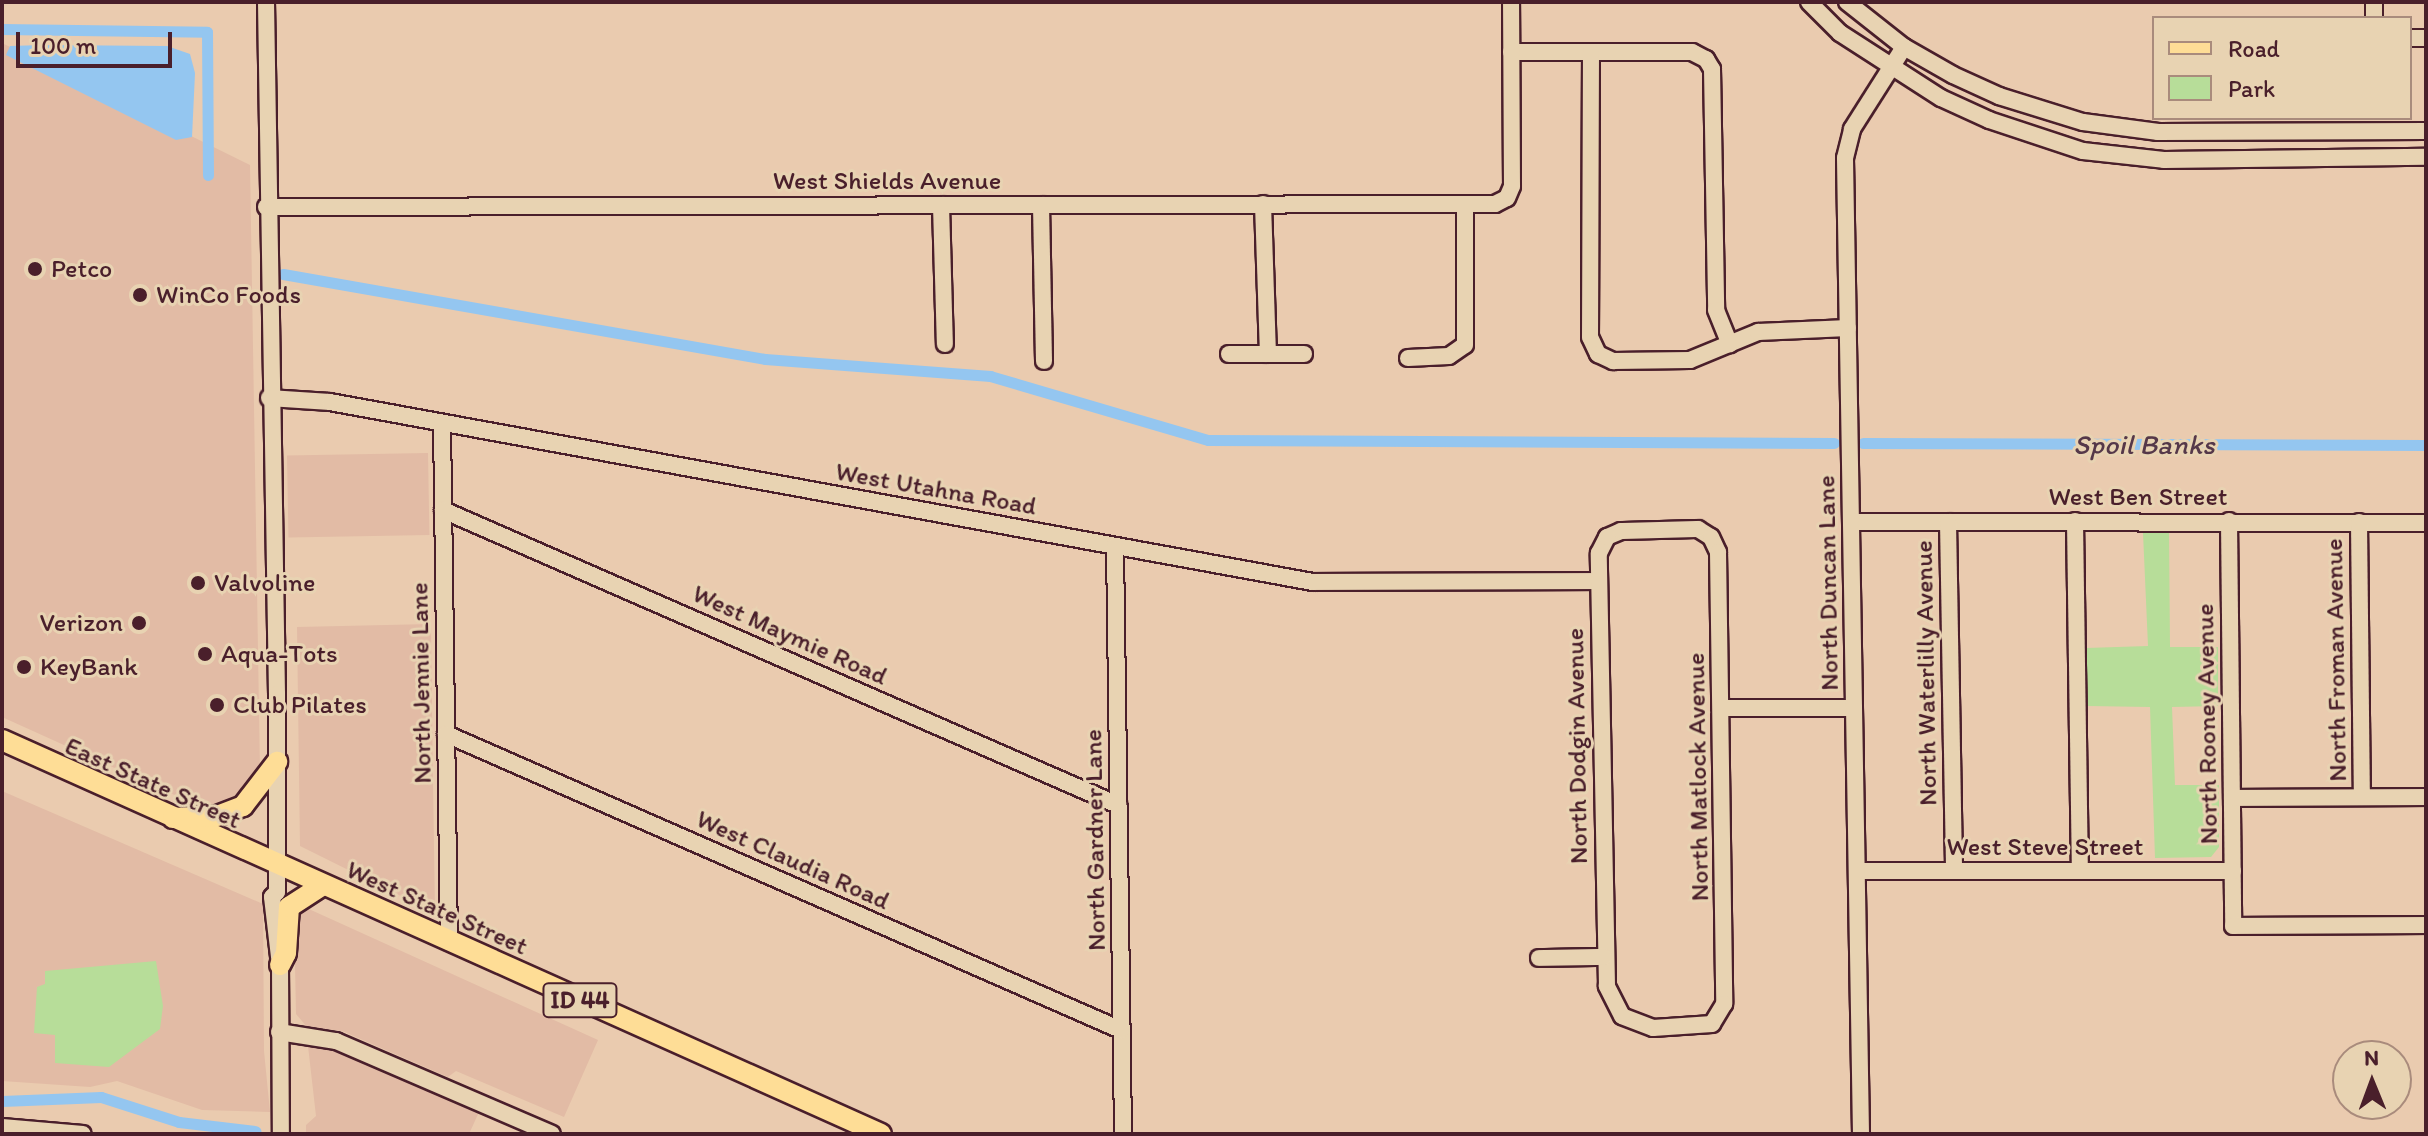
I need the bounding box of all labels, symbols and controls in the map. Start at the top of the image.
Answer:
scale bar [20,16,176,66]
legend [2152,16,2412,120]
text: 100 m [30,31,96,60]
text: Road [2228,34,2280,63]
text: Park [2228,74,2275,103]
street label: West Shields Avenue [773,165,1001,197]
place label: Petco [51,253,112,285]
marker: Petco [26,260,44,278]
place label: WinCo Foods [156,279,300,311]
marker: WinCo Foods [131,286,149,304]
water label: Spoil Banks [2073,427,2215,461]
street label: West Utahna Road [833,456,1039,522]
street label: North Duncan Lane [1811,475,1845,691]
street label: West Ben Street [2048,481,2228,513]
street label: North Froman Avenue [2318,538,2354,782]
street label: North Waterlilly Avenue [1908,540,1944,806]
place label: Valvoline [214,567,315,599]
marker: Valvoline [189,574,207,592]
street label: West Maymie Road [688,578,892,692]
street label: North Jennie Lane [404,581,438,785]
street label: North Rooney Avenue [2189,604,2225,844]
place label: Verizon [40,607,123,639]
marker: Verizon [130,614,148,632]
street label: North Dodgin Avenue [1559,627,1595,865]
place label: Aqua-Tots [221,638,338,670]
marker: Aqua-Tots [196,645,214,663]
place label: KeyBank [40,651,138,683]
street label: North Matlock Avenue [1680,653,1716,901]
marker: KeyBank [15,658,33,676]
place label: Club Pilates [233,689,366,721]
marker: Club Pilates [208,696,226,714]
street label: North Gardner Lane [1077,728,1113,952]
street label: East State Street [60,730,246,836]
street label: West Claudia Road [691,803,895,917]
street label: West Steve Street [1947,831,2143,863]
street label: West State Street [341,854,533,962]
road number: ID 44 [542,980,618,1020]
north arrow [2332,1040,2412,1120]
text: N [2364,1044,2379,1071]

